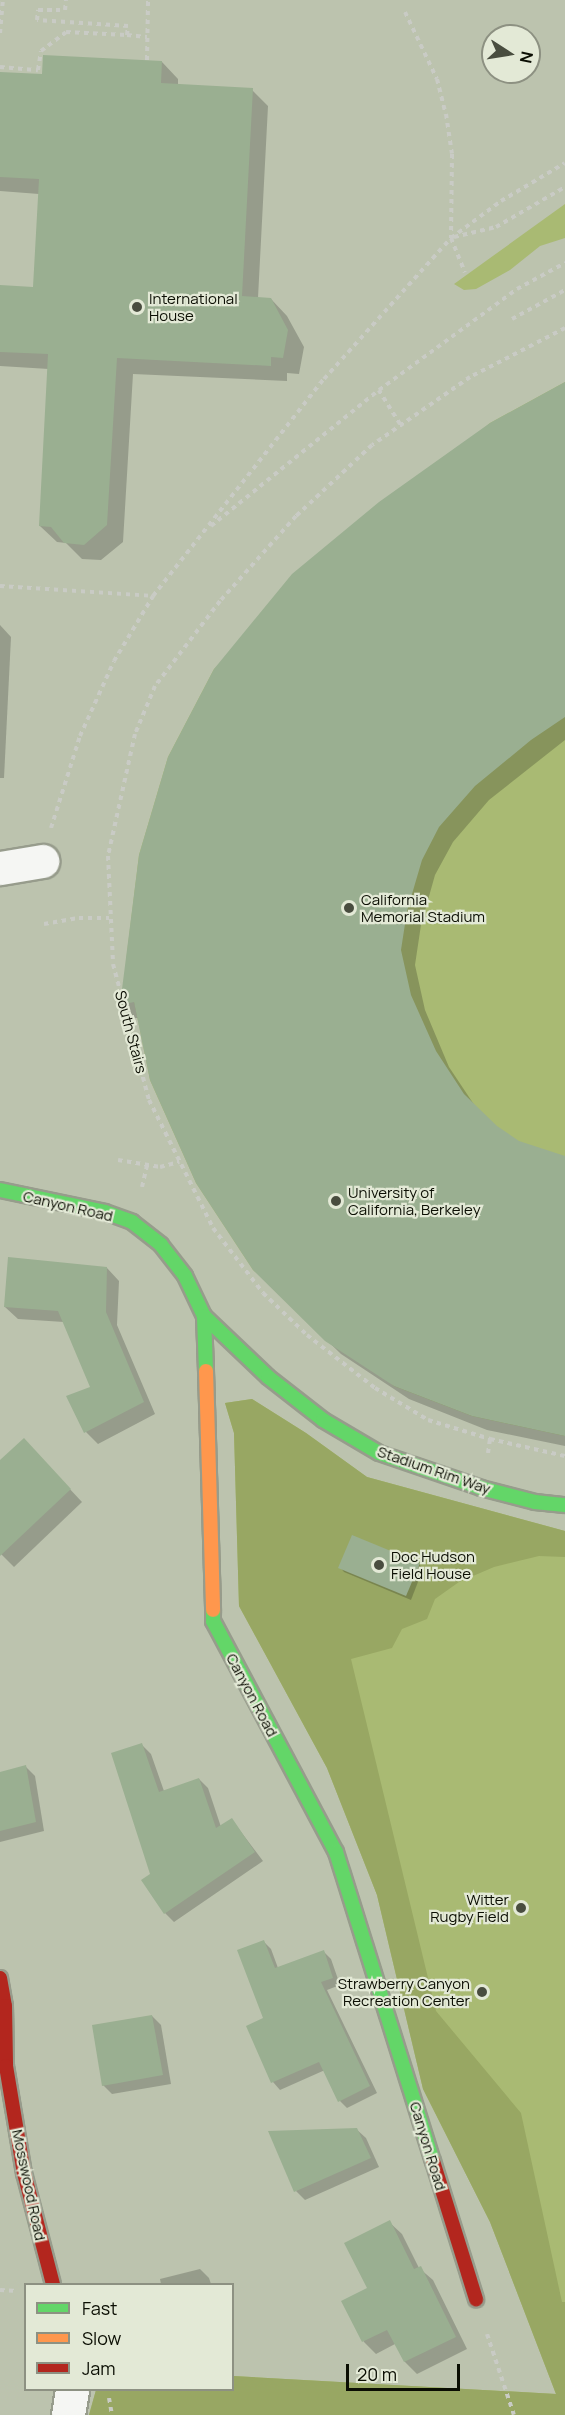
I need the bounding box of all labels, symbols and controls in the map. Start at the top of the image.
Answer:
north arrow [481,24,541,84]
text: N [515,49,539,65]
place label: International House [149,289,238,324]
marker: International House [130,300,144,314]
place label: California Memorial Stadium [361,890,485,925]
marker: California Memorial Stadium [342,901,356,915]
street label: South Stairs [111,989,151,1075]
place label: University of California, Berkeley [348,1183,481,1218]
street label: Canyon Road [21,1187,115,1225]
marker: University of California, Berkeley [329,1194,343,1208]
street label: Stadium Rim Way [375,1442,493,1498]
place label: Doc Hudson Field House [391,1547,475,1582]
marker: Doc Hudson Field House [372,1558,386,1572]
street label: Canyon Road [223,1650,281,1740]
place label: Witter Rugby Field [430,1890,509,1925]
marker: Witter Rugby Field [514,1901,528,1915]
place label: Strawberry Canyon Recreation Center [338,1974,470,2009]
marker: Strawberry Canyon Recreation Center [475,1985,489,1999]
street label: Canyon Road [406,2100,450,2192]
street label: Mosswood Road [8,2128,50,2242]
legend [24,2283,234,2391]
text: Fast [82,2296,117,2320]
text: Slow [82,2326,121,2350]
scale bar [349,2352,463,2390]
text: Jam [82,2356,116,2380]
text: 20 m [357,2362,397,2386]

